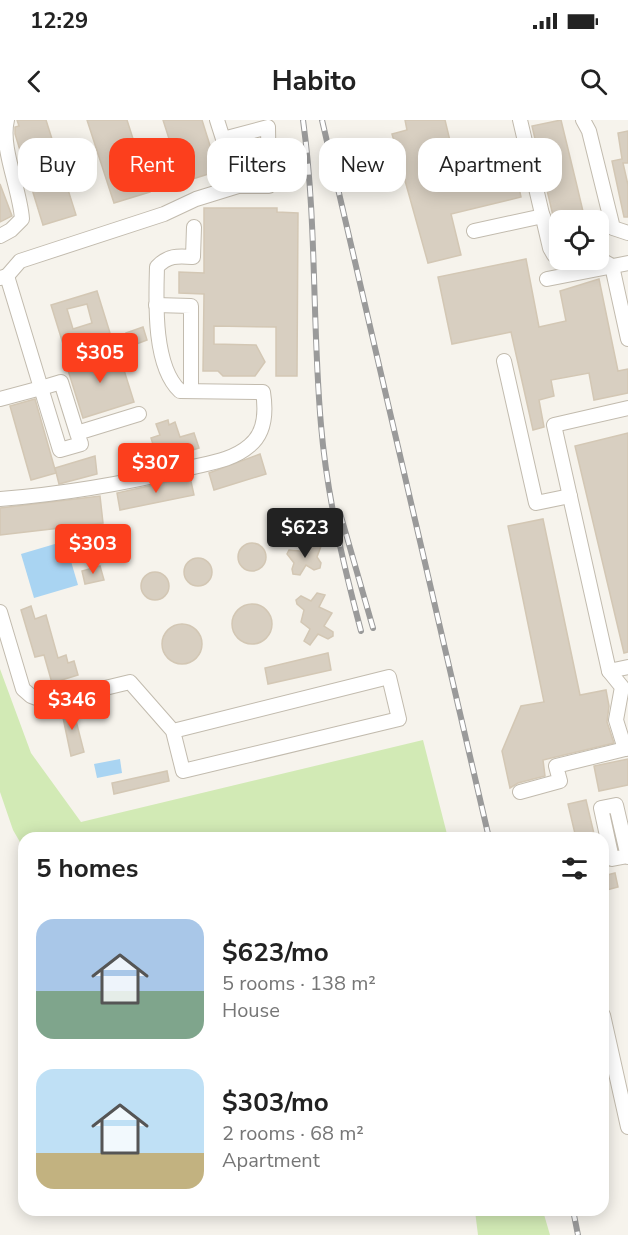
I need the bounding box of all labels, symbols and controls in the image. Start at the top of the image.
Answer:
text: 12:29 [30,6,88,36]
text: Habito [272,63,356,100]
icon: back [18,65,51,98]
icon: search [577,65,610,98]
chip: Buy [18,138,97,192]
chip: Rent [109,138,195,192]
chip: Filters [207,138,307,192]
chip: New [319,138,406,192]
chip: Apartment [418,138,562,192]
map controls [549,210,609,270]
button: locate [549,210,609,270]
pin: $305 [64,333,136,384]
text: $305 [76,339,124,366]
pin: $307 [120,443,192,494]
text: $307 [132,449,180,476]
pin: $623 [269,508,341,559]
text: $623 [281,514,329,541]
pin: $303 [57,524,129,575]
text: $303 [69,530,117,557]
pin: $346 [36,680,108,731]
text: $346 [48,686,96,713]
text: 5 homes [36,851,138,886]
icon: filters [558,852,591,885]
text: $623/mo [222,935,329,970]
icon: home [84,943,156,1015]
text: 5 rooms · 138 m² [222,970,376,997]
text: House [222,997,280,1024]
text: $303/mo [222,1085,329,1120]
icon: home [84,1093,156,1165]
text: 2 rooms · 68 m² [222,1120,364,1147]
text: Apartment [222,1147,320,1174]

